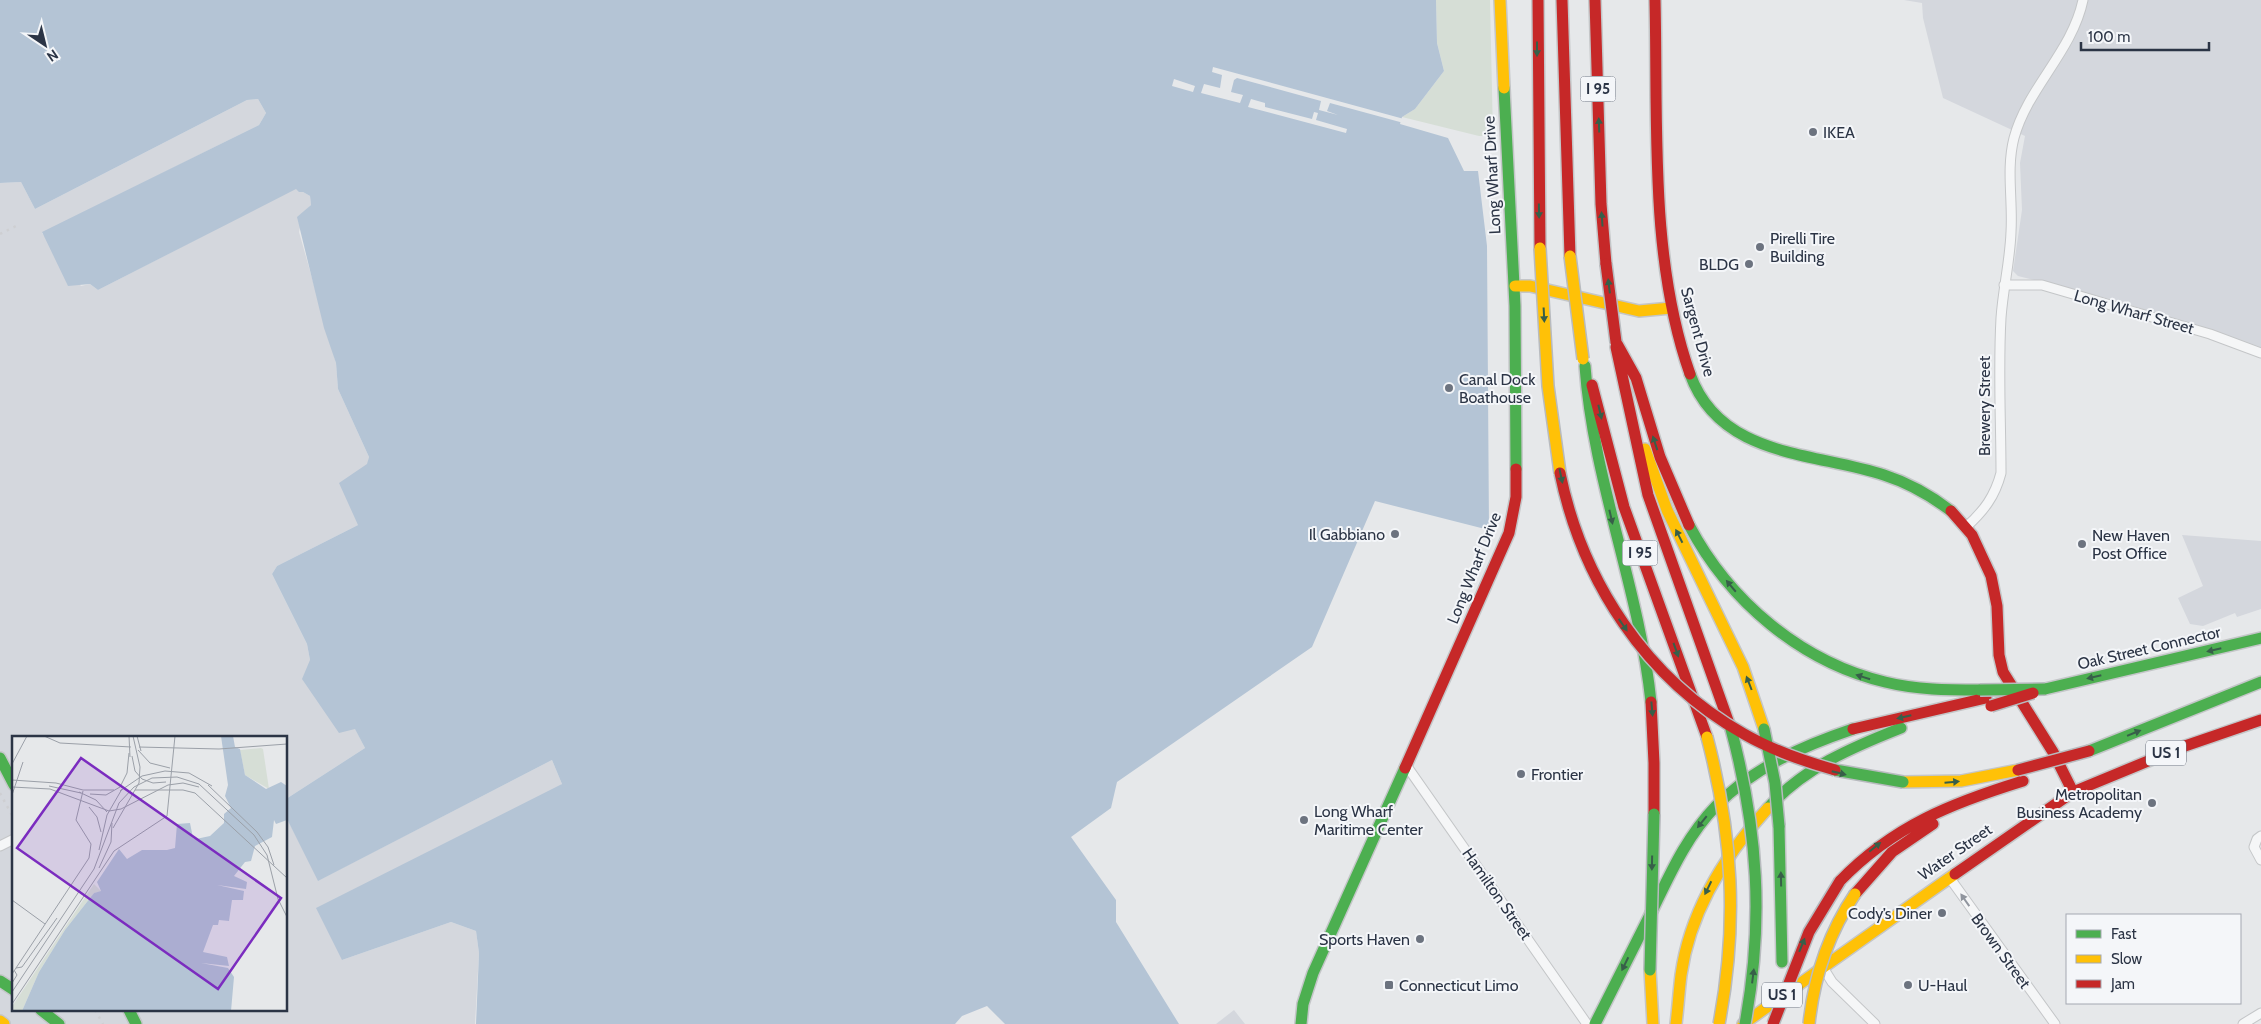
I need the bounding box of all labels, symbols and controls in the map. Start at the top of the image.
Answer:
north arrow [20,20,70,70]
scale bar [2081,20,2208,52]
text: 100 m [2088,28,2130,46]
one-way arrow [1533,41,1541,57]
text: N [43,45,62,66]
road number: I 95 [1580,76,1616,102]
street label: Long Wharf Drive [1479,115,1505,235]
one-way arrow [1594,117,1602,133]
place label: IKEA [1823,123,1855,142]
marker: IKEA [1807,126,1819,138]
one-way arrow [1536,203,1544,219]
one-way arrow [1598,211,1606,227]
place label: Pirelli Tire Building [1770,229,1835,266]
marker: Pirelli Tire Building [1754,241,1766,253]
place label: BLDG [1699,255,1739,274]
marker: BLDG [1743,258,1755,270]
one-way arrow [1605,277,1613,293]
street label: Sargent Drive [1677,285,1719,379]
street label: Long Wharf Street [2072,286,2197,338]
one-way arrow [1540,307,1548,323]
street label: Brewery Street [1975,355,1994,456]
place label: Canal Dock Boathouse [1459,370,1536,407]
marker: Canal Dock Boathouse [1443,382,1455,394]
one-way arrow [1596,404,1604,420]
one-way arrow [1651,436,1659,451]
one-way arrow [1558,468,1566,484]
one-way arrow [1607,509,1615,524]
street label: Long Wharf Drive [1443,510,1505,626]
place label: Il Gabbiano [1309,525,1385,544]
place label: New Haven Post Office [2092,526,2170,563]
marker: Il Gabbiano [1389,528,1401,540]
one-way arrow [1675,529,1683,543]
marker: New Haven Post Office [2076,538,2088,550]
road number: I 95 [1622,540,1658,566]
one-way arrow [1725,580,1737,592]
one-way arrow [1618,618,1628,632]
street label: Oak Street Connector [2076,622,2223,674]
one-way arrow [1672,643,1680,658]
one-way arrow [2205,646,2221,654]
one-way arrow [1855,673,1870,680]
one-way arrow [2087,673,2102,681]
one-way arrow [1745,675,1753,690]
one-way arrow [1648,701,1656,717]
one-way arrow [1897,713,1912,721]
one-way arrow [2127,729,2142,737]
inset map [12,736,288,1012]
road number: US 1 [2146,740,2186,766]
place label: Frontier [1531,765,1584,784]
marker: Frontier [1515,768,1527,780]
one-way arrow [1831,769,1846,777]
one-way arrow [1944,778,1960,786]
place label: Metropolitan Business Academy [2017,785,2142,822]
marker: Metropolitan Business Academy [2146,797,2158,809]
place label: Long Wharf Maritime Center [1314,802,1424,839]
marker: Long Wharf Maritime Center [1298,814,1310,826]
one-way arrow [1697,815,1708,828]
street label: Water Street [1915,819,1996,884]
one-way arrow [1868,842,1881,853]
street label: Hamilton Street [1458,844,1536,944]
one-way arrow [1648,855,1656,871]
one-way arrow [1777,870,1785,886]
one-way arrow [1704,881,1712,895]
one-way arrow [1960,893,1970,906]
place label: Cody’s Diner [1848,904,1933,923]
marker: Cody’s Diner [1936,907,1948,919]
street label: Brown Street [1967,910,2035,993]
legend [2066,914,2241,1004]
text: Fast [2111,925,2136,943]
place label: Sports Haven [1319,930,1410,949]
marker: Sports Haven [1414,933,1426,945]
one-way arrow [1798,938,1806,952]
text: Slow [2111,950,2142,968]
one-way arrow [1621,957,1629,971]
one-way arrow [1749,968,1757,984]
text: Jam [2110,975,2135,993]
place label: Connecticut Limo [1399,976,1519,995]
place label: U-Haul [1918,976,1968,995]
marker: Connecticut Limo [1383,979,1395,991]
marker: U-Haul [1902,979,1914,991]
road number: US 1 [1762,982,1802,1008]

